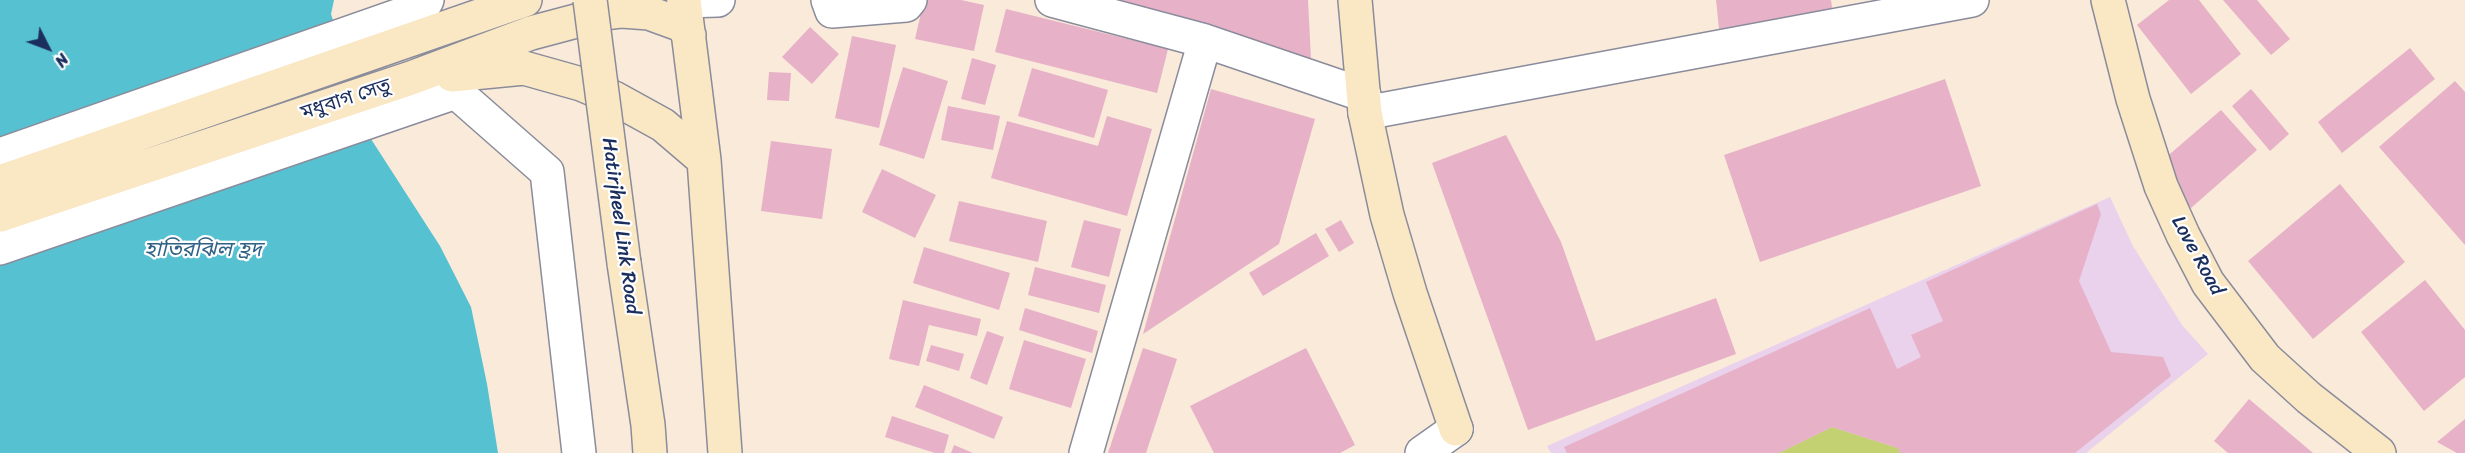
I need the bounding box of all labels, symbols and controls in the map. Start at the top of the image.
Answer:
north arrow [18,18,78,78]
text: N [47,47,76,74]
street label: মধুবাগ সেতু [298,74,394,126]
street label: Hatirjheel Link Road [596,136,644,316]
street label: Love Road [2165,212,2229,300]
water label: হাতিরঝিল হ্রদ [144,238,262,264]

